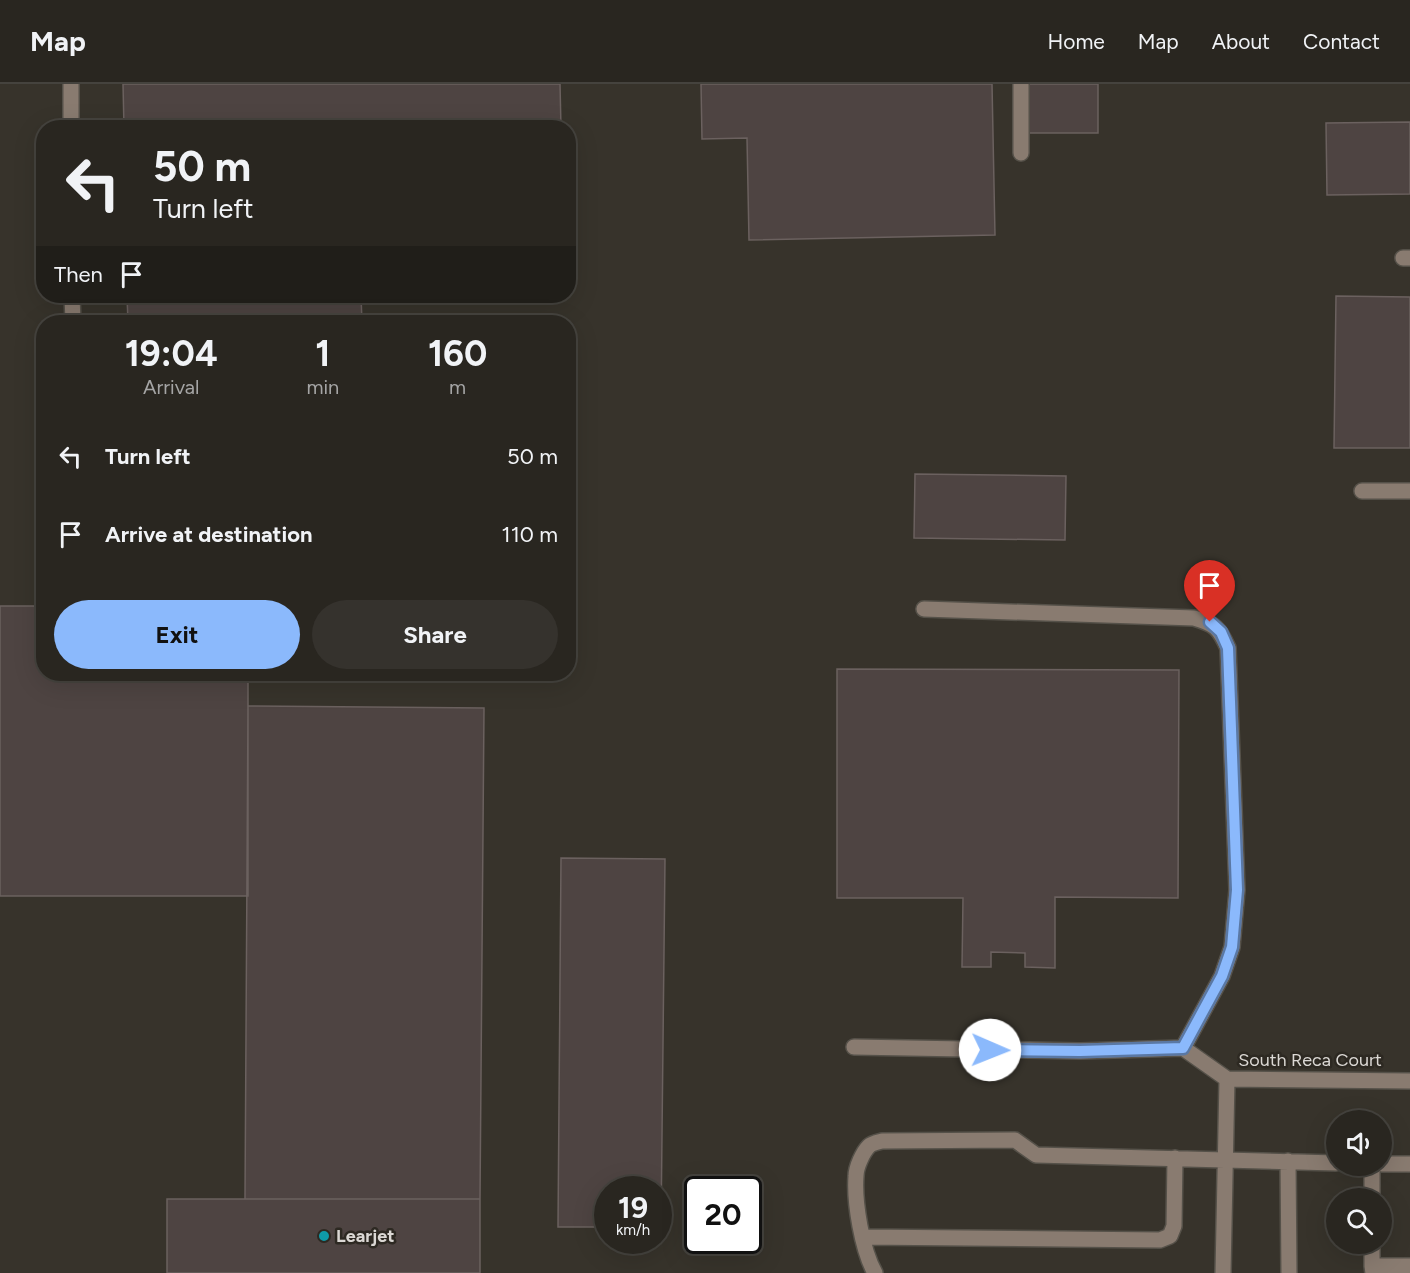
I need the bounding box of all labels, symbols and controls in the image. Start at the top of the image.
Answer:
text: Map [30,24,86,58]
text: Home [1048,29,1105,54]
text: Map [1138,29,1179,54]
text: About [1212,29,1270,54]
text: Contact [1303,29,1380,54]
text: 50 m [153,141,251,192]
icon: left [54,144,132,222]
text: Turn left [153,192,253,225]
icon: arrive [115,258,148,291]
text: Then [54,261,103,288]
text: 19:04 [125,332,218,375]
text: 1 [315,332,330,375]
text: 160 [428,332,487,375]
text: Arrival [143,375,199,399]
text: min [306,375,339,399]
text: m [449,375,466,399]
icon: left [54,440,87,473]
text: Turn left [105,443,191,470]
text: 50 m [507,443,558,470]
icon: arrive [54,518,87,551]
text: Arrive at destination [105,521,313,548]
text: 110 m [502,521,558,548]
pin [1184,560,1235,622]
icon: arrive [1193,569,1226,602]
button: Exit [54,600,300,669]
button: Share [312,600,558,669]
position arrow [958,1018,1022,1082]
street label: South Reca Court [1238,1049,1382,1071]
map controls [1326,1110,1392,1254]
button: sound [1326,1110,1392,1176]
speed limit sign: 20 [684,1176,762,1254]
button: search [1326,1188,1392,1254]
text: 19 [618,1189,648,1226]
text: km/h [616,1221,650,1239]
place label: Learjet [336,1225,395,1247]
marker: Learjet [317,1229,331,1243]

